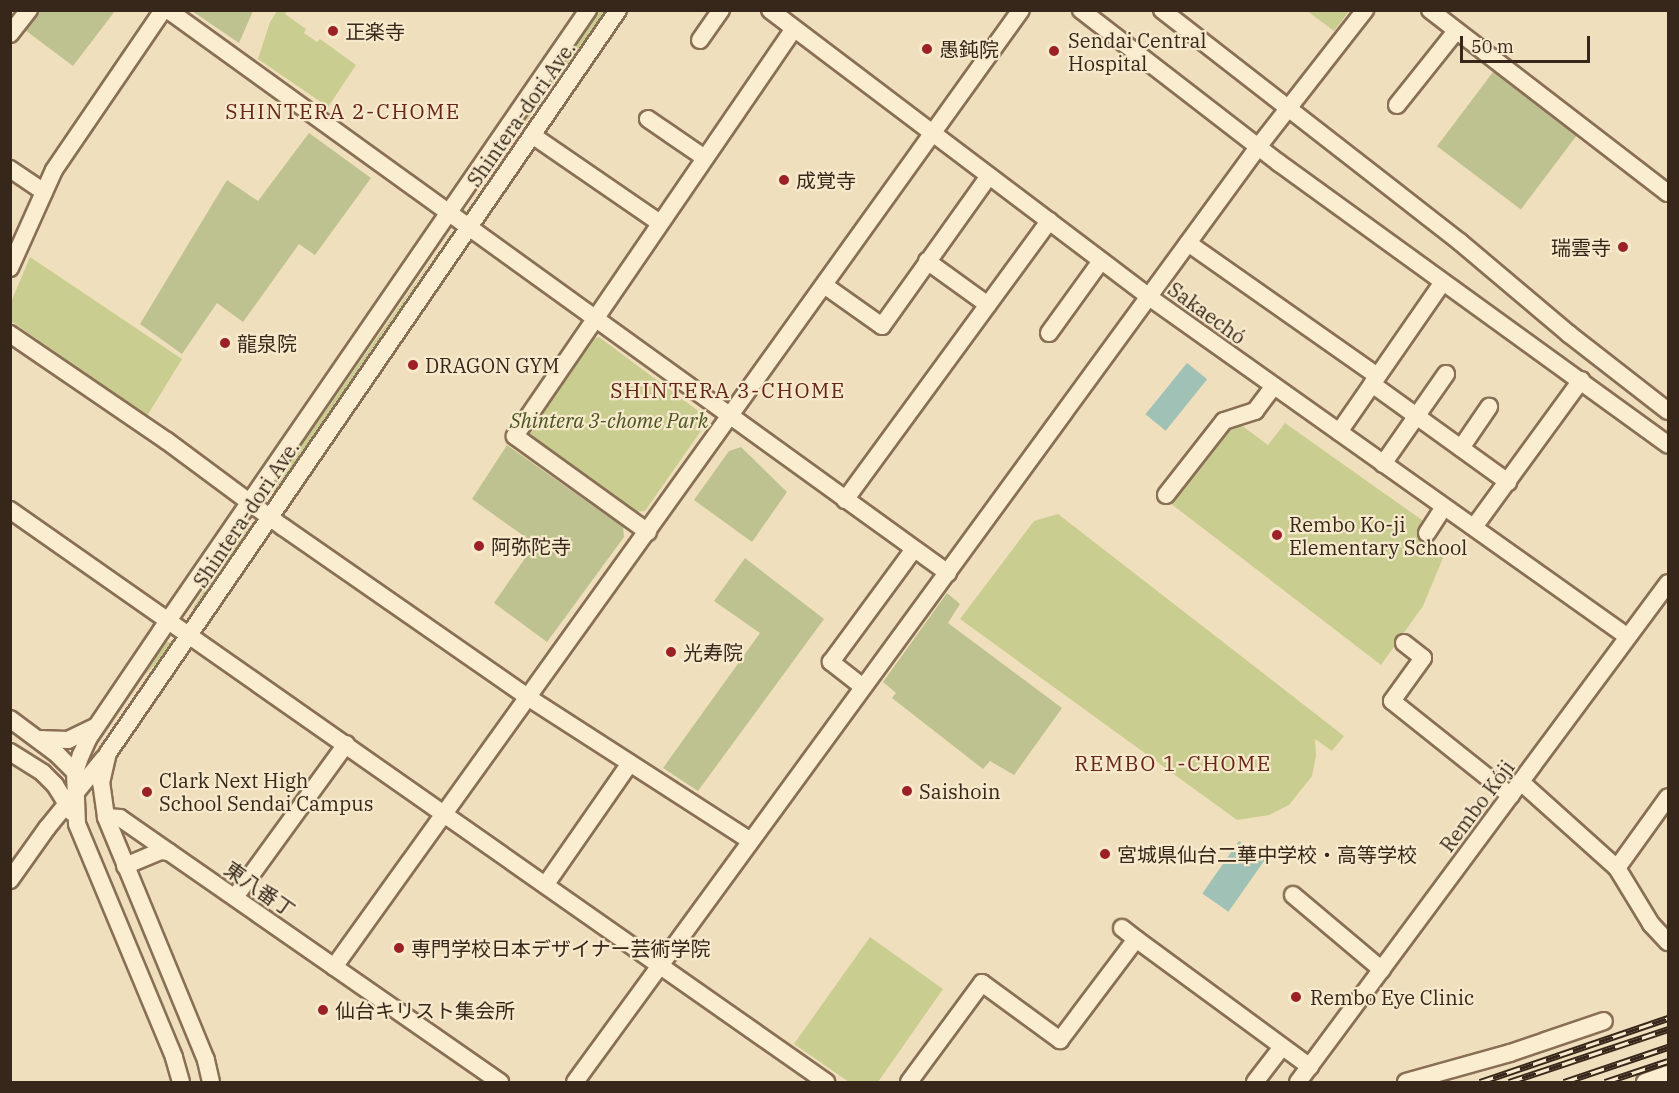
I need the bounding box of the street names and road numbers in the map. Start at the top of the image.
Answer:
street label: Shintera-dori Ave. [462,37,580,191]
street label: Sakaechó [1164,277,1250,349]
street label: Shintera-dori Ave. [188,436,304,592]
street label: Rembo Kóji [1435,756,1519,856]
street label: 東八番丁 [220,856,300,922]

